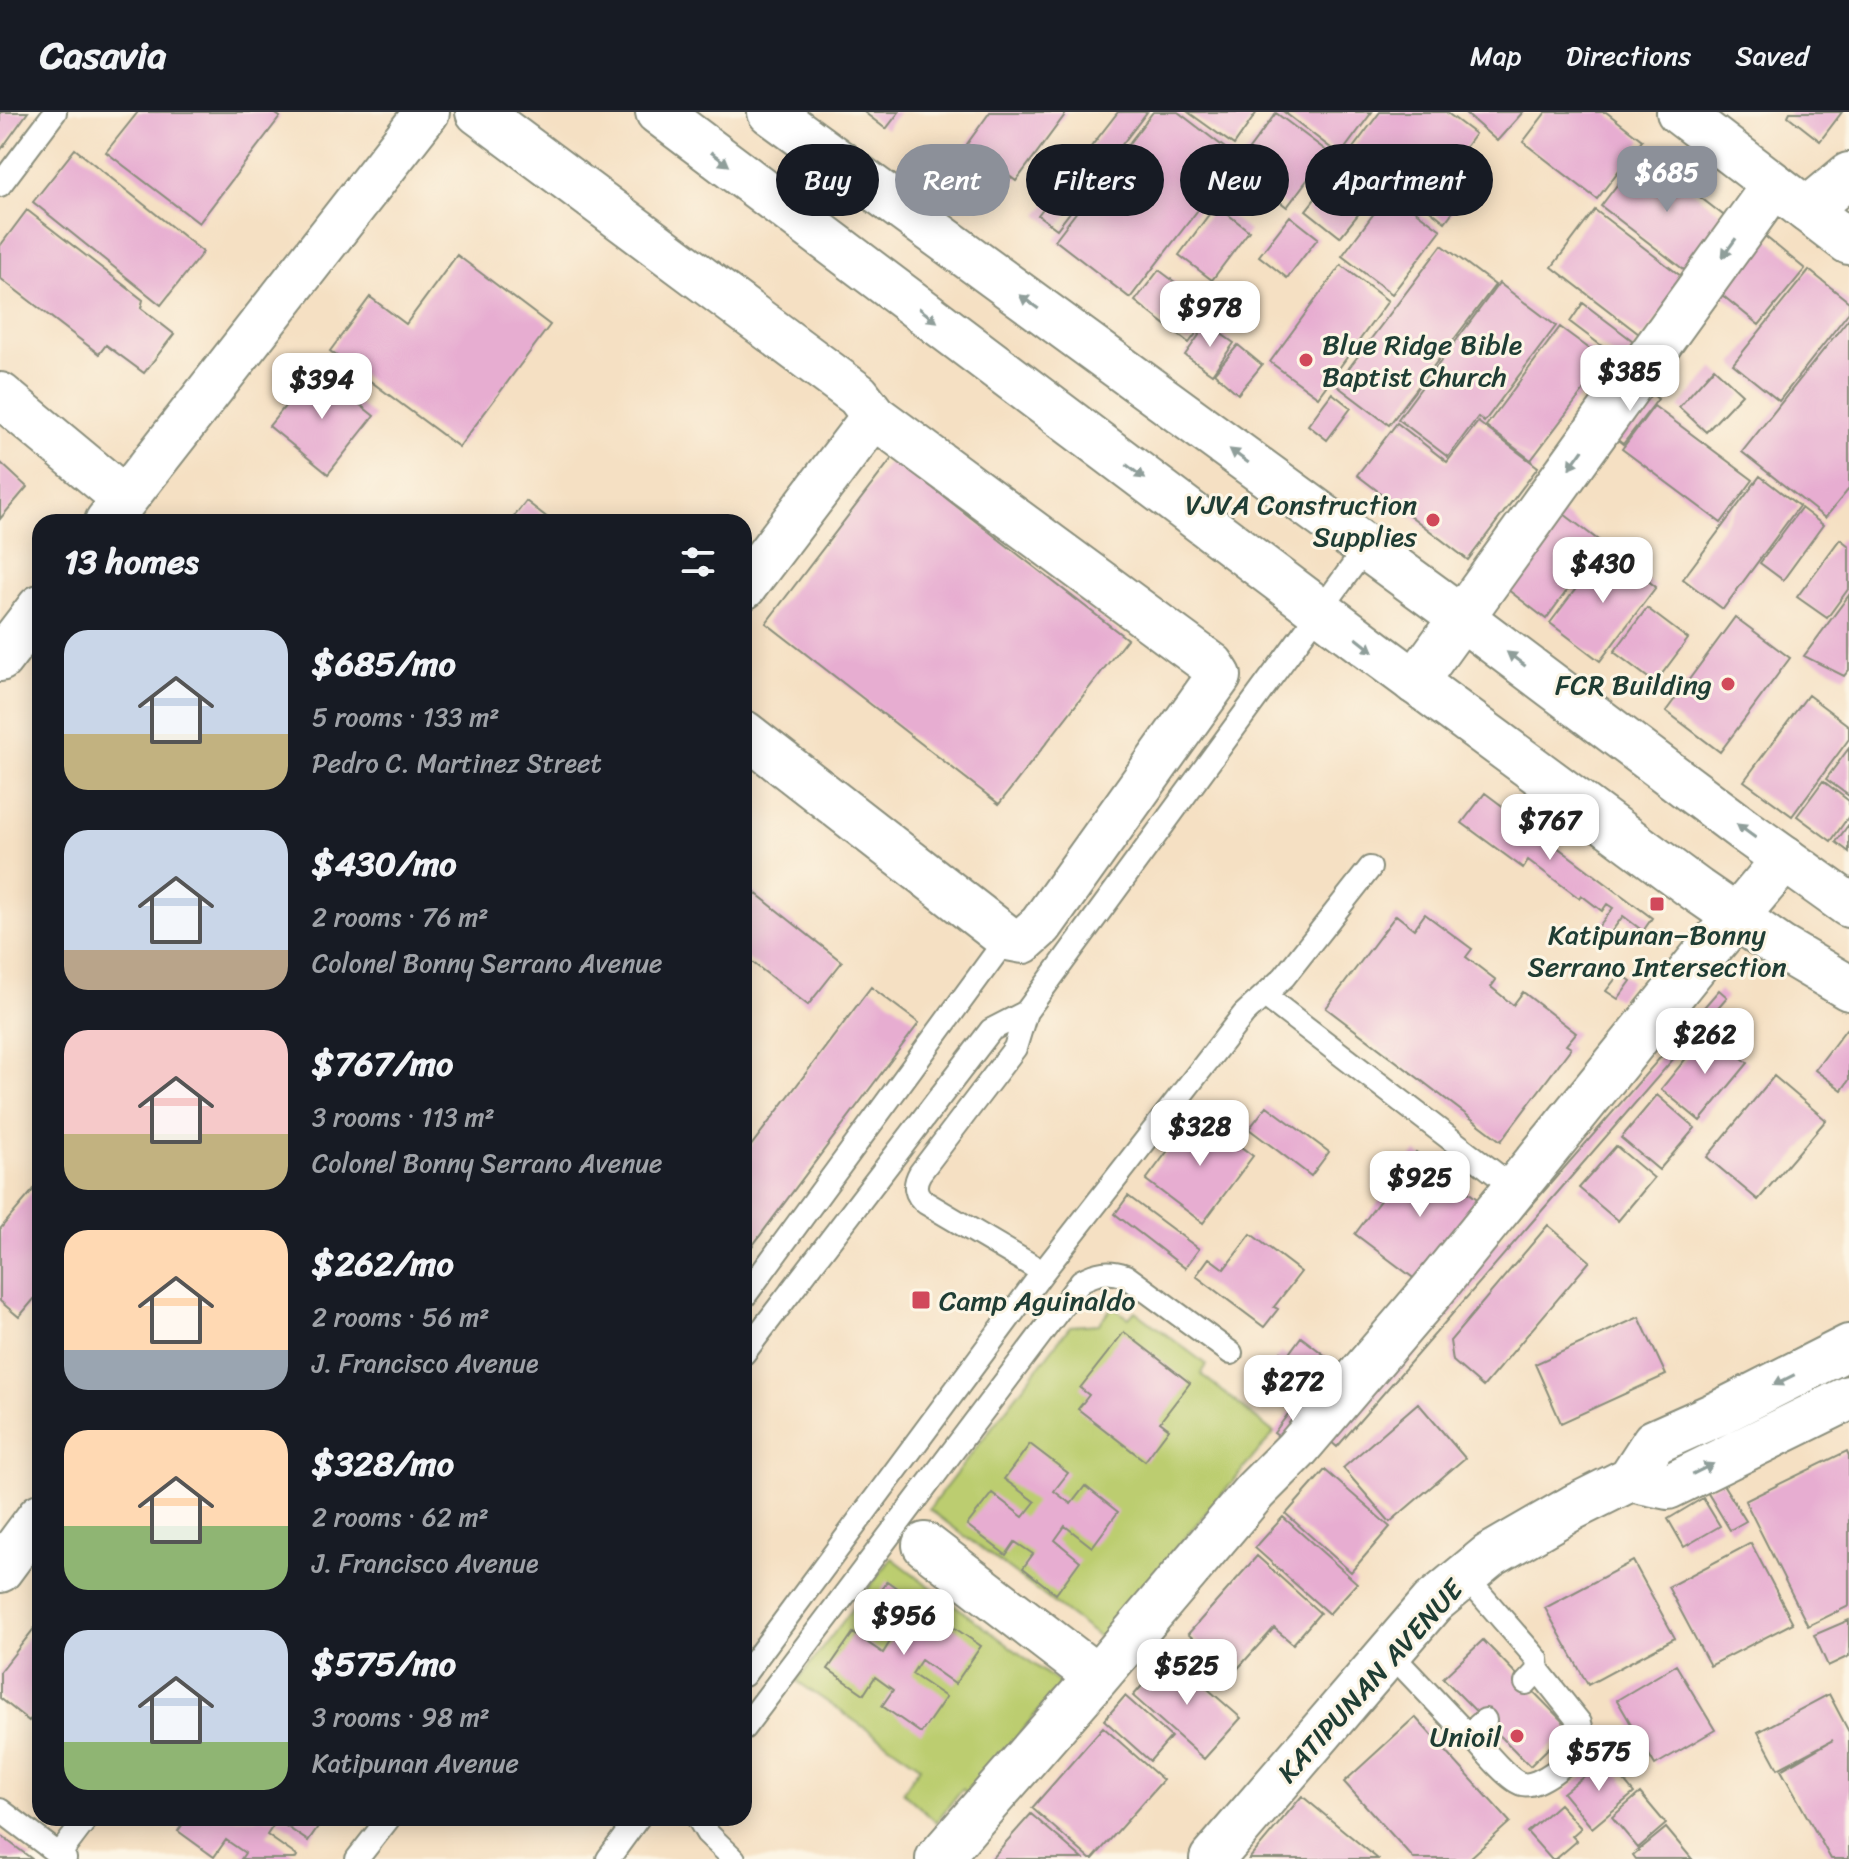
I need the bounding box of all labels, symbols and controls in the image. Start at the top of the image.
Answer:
text: Casavia [40,22,167,89]
text: Map [1470,31,1522,80]
text: Directions [1566,31,1691,80]
text: Saved [1735,31,1809,80]
chip: Buy [776,144,879,216]
chip: Rent [895,144,1010,216]
chip: Filters [1026,144,1164,216]
chip: New [1180,144,1289,216]
chip: Apartment [1305,144,1493,216]
pin: $685 [1620,146,1714,214]
text: $685 [1635,149,1699,195]
one-way arrow [710,150,730,166]
one-way arrow [1721,238,1737,259]
pin: $978 [1163,281,1257,349]
text: $978 [1178,284,1242,330]
one-way arrow [1018,294,1040,310]
one-way arrow [918,307,938,323]
place label: Blue Ridge Bible Baptist Church [1322,320,1522,401]
pin: $385 [1583,345,1677,413]
text: $385 [1598,348,1662,394]
marker: Blue Ridge Bible Baptist Church [1297,351,1315,369]
pin: $394 [275,353,369,421]
text: $394 [290,356,354,402]
one-way arrow [1228,448,1250,464]
one-way arrow [1569,448,1584,469]
one-way arrow [1125,463,1146,479]
place label: VJVA Construction Supplies [1185,480,1417,561]
marker: VJVA Construction Supplies [1424,511,1442,529]
text: 13 homes [64,532,199,592]
pin: $430 [1556,537,1650,605]
icon: filters [676,540,720,584]
text: $430 [1571,540,1635,586]
text: $685/mo [312,634,456,694]
one-way arrow [1355,637,1376,653]
one-way arrow [1506,651,1526,667]
place label: FCR Building [1555,660,1712,709]
icon: home [128,662,224,758]
marker: FCR Building [1719,675,1737,693]
text: 5 rooms · 133 m² [312,694,500,740]
text: Pedro C. Martinez Street [312,740,602,786]
pin: $767 [1503,794,1597,862]
text: $767 [1519,797,1581,843]
one-way arrow [1736,824,1757,840]
text: $430/mo [312,834,457,894]
icon: home [128,862,224,958]
text: 2 rooms · 76 m² [312,894,489,940]
marker: Katipunan–Bonny Serrano Intersection [1648,895,1666,913]
place label: Katipunan–Bonny Serrano Intersection [1527,910,1787,991]
text: Colonel Bonny Serrano Avenue [312,940,662,986]
pin: $262 [1658,1008,1752,1076]
text: $262 [1674,1011,1736,1057]
text: $767/mo [312,1034,453,1094]
icon: home [128,1062,224,1158]
text: 3 rooms · 113 m² [312,1094,495,1140]
pin: $328 [1153,1100,1247,1168]
text: $328 [1169,1103,1231,1149]
text: Colonel Bonny Serrano Avenue [312,1140,662,1186]
pin: $925 [1373,1151,1467,1219]
text: $925 [1388,1154,1452,1200]
text: $262/mo [312,1234,454,1294]
icon: home [128,1262,224,1358]
place label: Camp Aguinaldo [939,1276,1135,1325]
marker: Camp Aguinaldo [910,1289,932,1311]
text: 2 rooms · 56 m² [312,1294,490,1340]
text: J. Francisco Avenue [312,1340,538,1386]
pin: $272 [1246,1355,1340,1423]
text: $272 [1262,1358,1324,1404]
one-way arrow [1772,1373,1795,1386]
text: $328/mo [312,1434,454,1494]
icon: home [128,1462,224,1558]
one-way arrow [1692,1463,1715,1476]
text: 2 rooms · 62 m² [312,1494,489,1540]
text: J. Francisco Avenue [312,1540,538,1586]
street label: KATIPUNAN AVENUE [1264,1566,1477,1794]
pin: $956 [857,1589,951,1657]
text: $956 [872,1592,936,1638]
text: $575/mo [312,1634,456,1694]
pin: $525 [1140,1639,1234,1707]
text: $525 [1155,1642,1219,1688]
icon: home [128,1662,224,1758]
text: 3 rooms · 98 m² [312,1694,490,1740]
place label: Unioil [1430,1712,1502,1761]
pin: $575 [1552,1725,1646,1793]
marker: Unioil [1508,1727,1526,1745]
text: $575 [1567,1728,1631,1774]
text: Katipunan Avenue [312,1740,519,1786]

